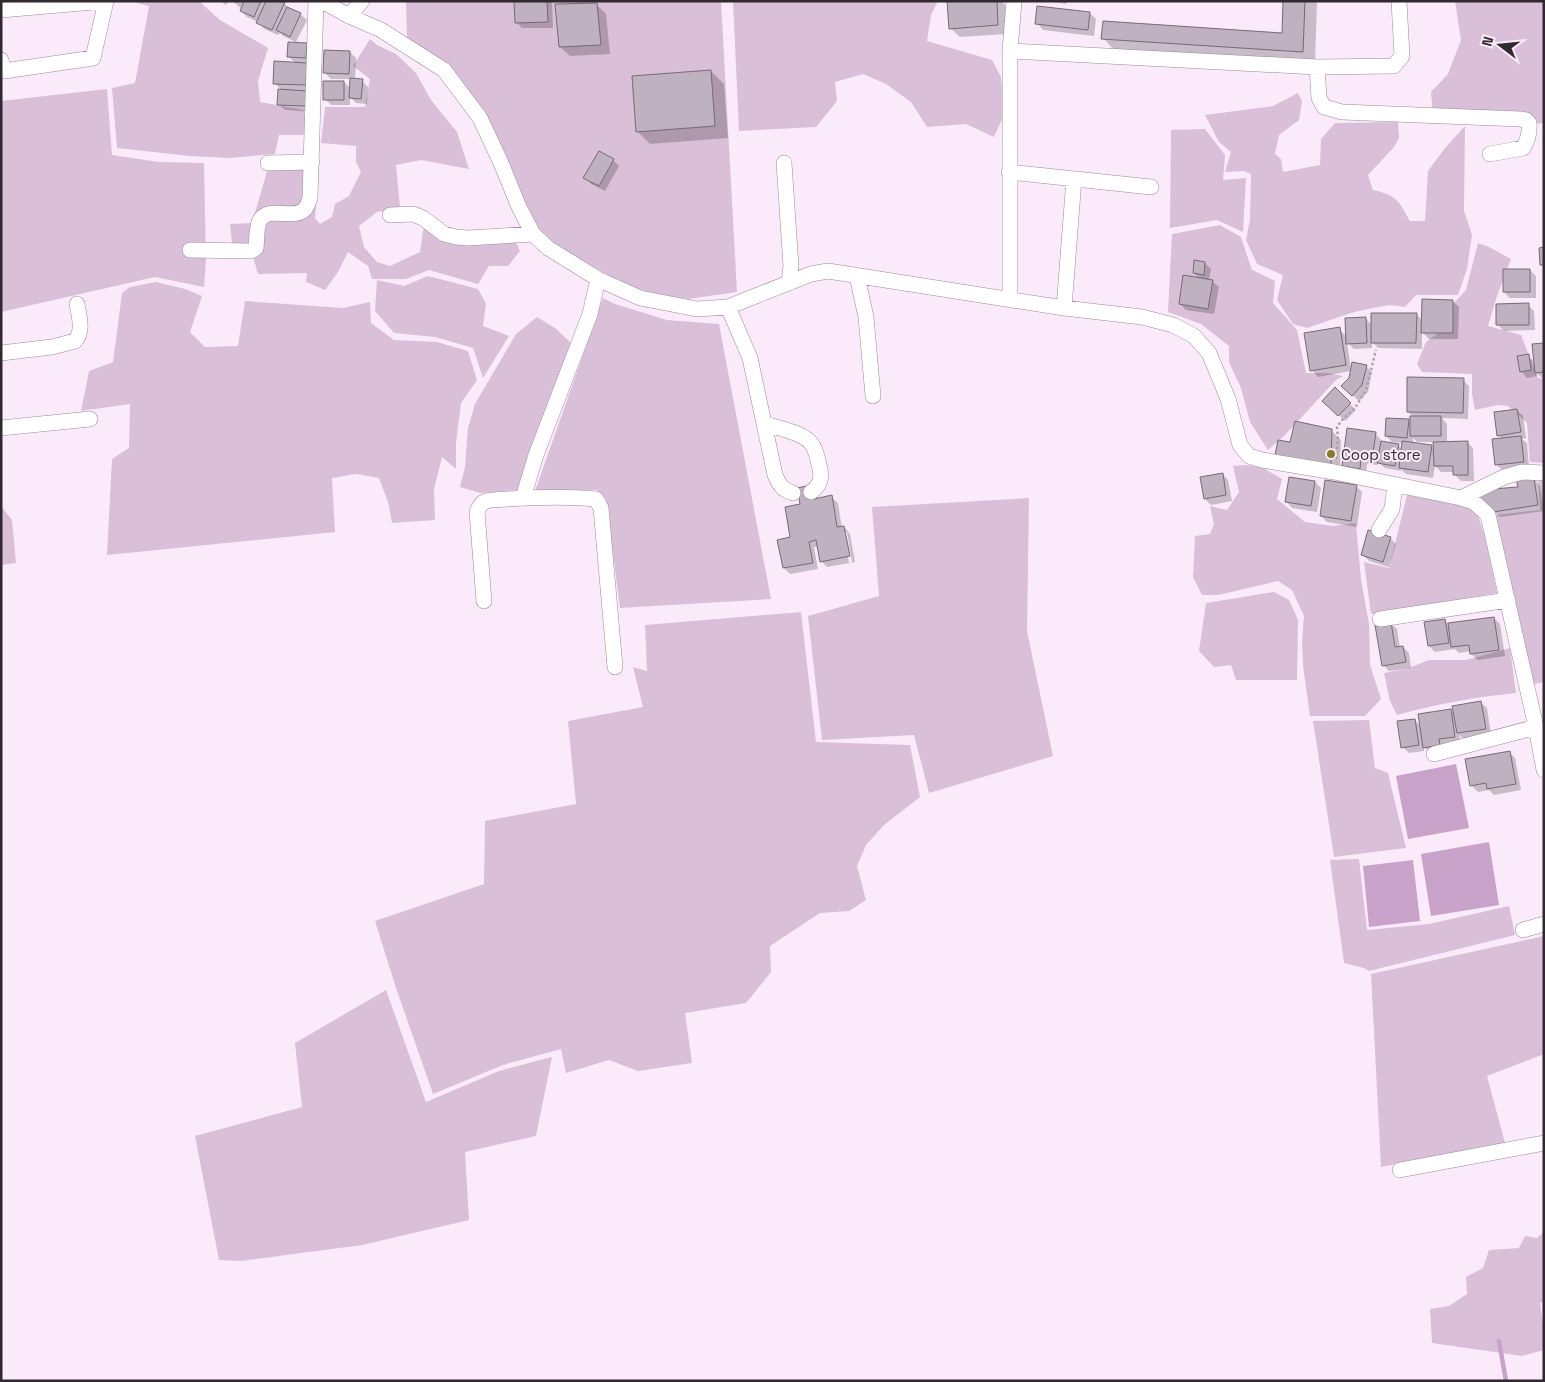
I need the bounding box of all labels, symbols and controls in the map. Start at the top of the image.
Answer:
north arrow [1475,20,1525,70]
text: N [1478,34,1497,48]
place label: Coop store [1341,445,1421,464]
marker: Coop store [1325,448,1337,460]

